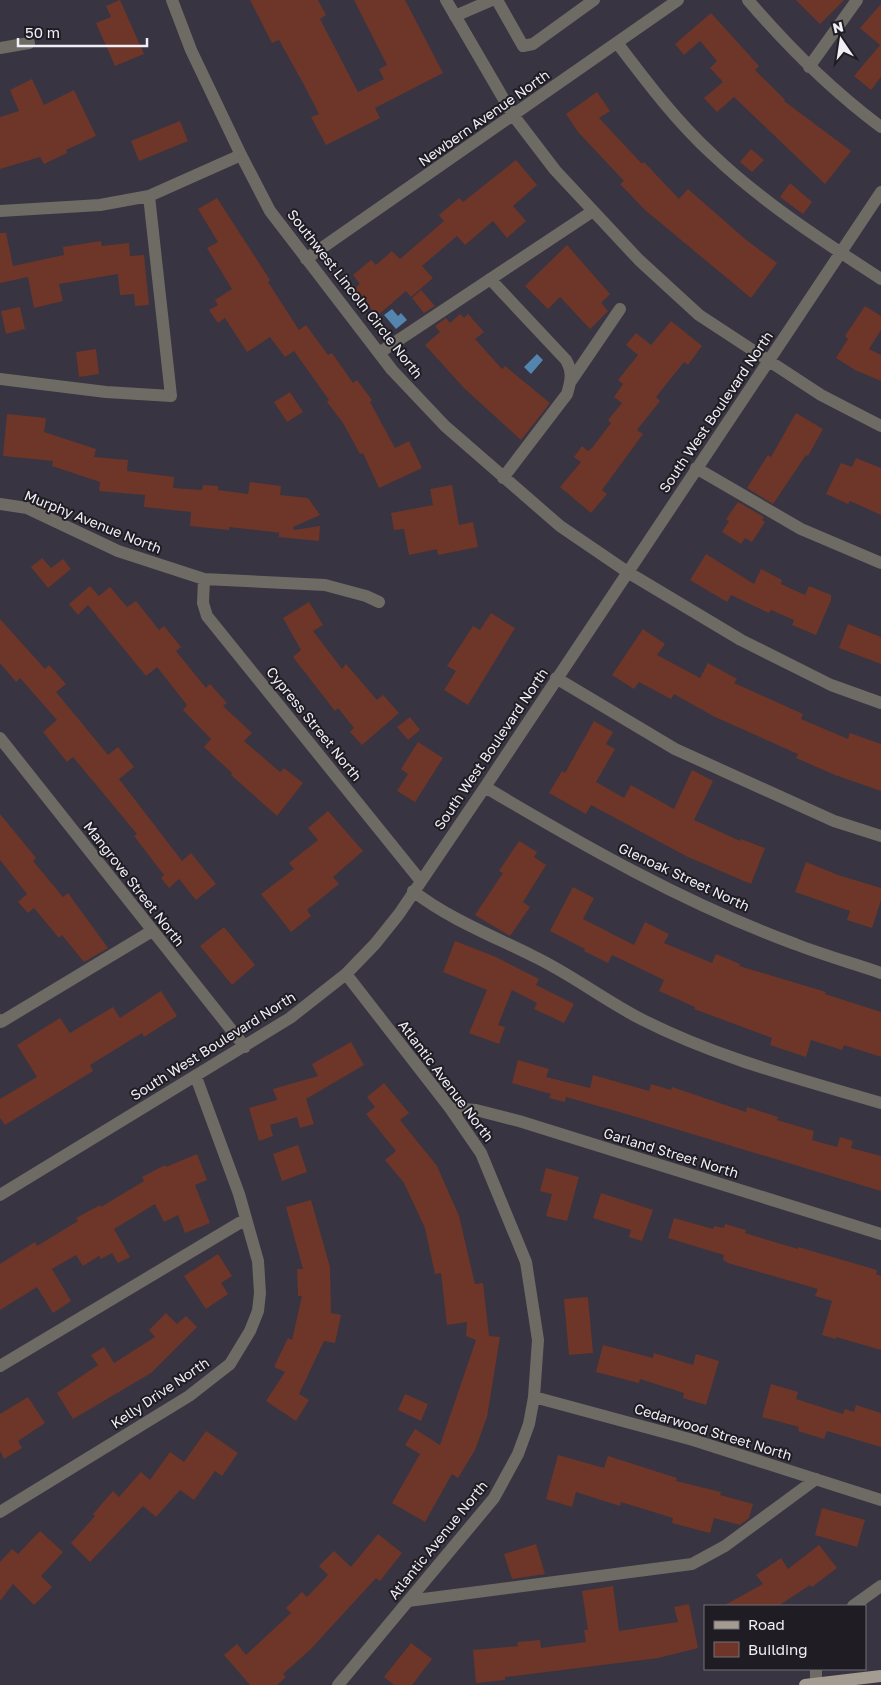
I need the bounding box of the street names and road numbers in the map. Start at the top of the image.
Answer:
street label: Newbern Avenue North [415,66,553,169]
street label: Southwest Lincoln Circle North [284,206,427,382]
street label: South West Boulevard North [655,328,776,496]
street label: Murphy Avenue North [22,486,164,557]
street label: Cypress Street North [263,663,366,784]
street label: South West Boulevard North [430,665,551,833]
street label: Mangrove Street North [80,818,188,949]
street label: Glenoak Street North [616,839,752,914]
street label: South West Boulevard North [127,988,298,1103]
street label: Atlantic Avenue North [395,1017,498,1145]
street label: Garland Street North [602,1124,741,1181]
street label: Kelly Drive North [107,1353,212,1432]
street label: Cedarwood Street North [632,1399,794,1464]
street label: Atlantic Avenue North [385,1477,491,1602]

